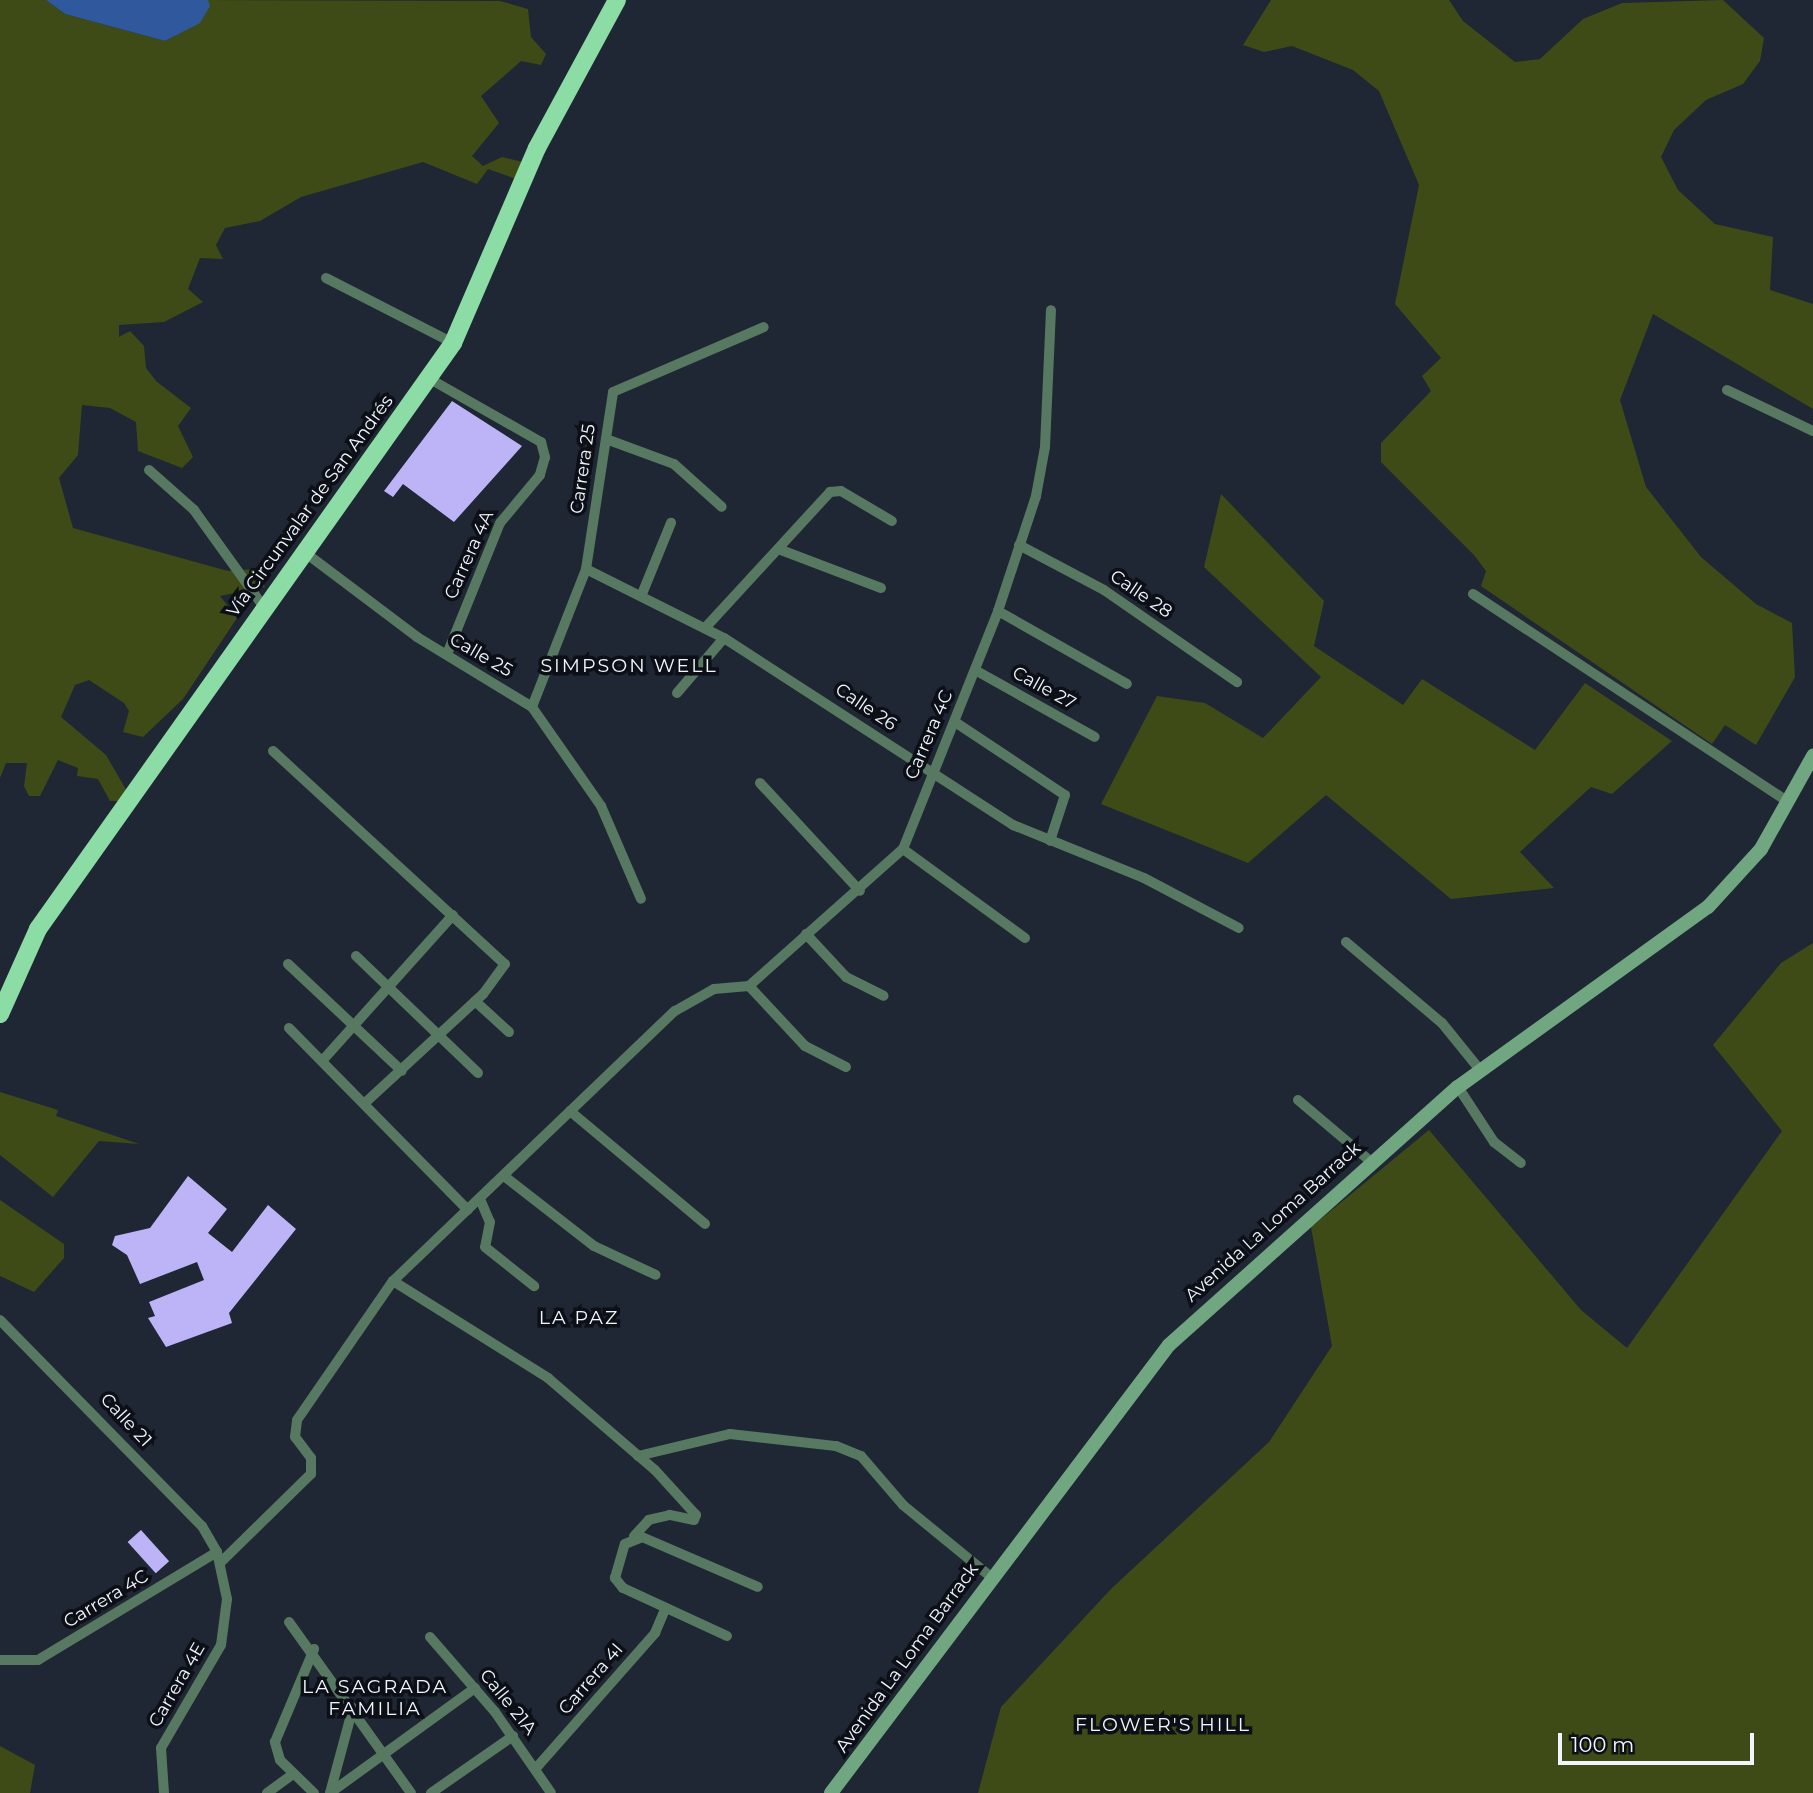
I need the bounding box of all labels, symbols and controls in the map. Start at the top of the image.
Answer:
street label: Vía Circunvalar de San Andrés [222,391,398,621]
street label: Carrera 25 [566,423,600,515]
street label: Carrera 4A [440,507,498,603]
street label: Calle 28 [1106,565,1176,623]
street label: Calle 25 [446,628,516,682]
district label: SIMPSON WELL [542,655,716,677]
street label: Calle 27 [1008,662,1080,714]
street label: Calle 26 [831,679,901,735]
street label: Carrera 4C [901,687,957,783]
street label: Avenida La Loma Barrack [1181,1137,1365,1307]
district label: LA PAZ [539,1307,619,1329]
street label: Calle 21 [96,1389,156,1451]
street label: Avenida La Loma Barrack [831,1559,983,1757]
street label: Carrera 4C [60,1565,152,1633]
street label: Carrera 4E [144,1639,210,1731]
street label: Carrera 4I [554,1639,628,1719]
street label: Calle 21A [475,1665,541,1739]
district label: LA SAGRADA FAMILIA [303,1676,447,1720]
district label: FLOWER'S HILL [1077,1714,1249,1736]
scale bar [1561,1720,1757,1764]
text: 100 m [1571,1732,1634,1757]

